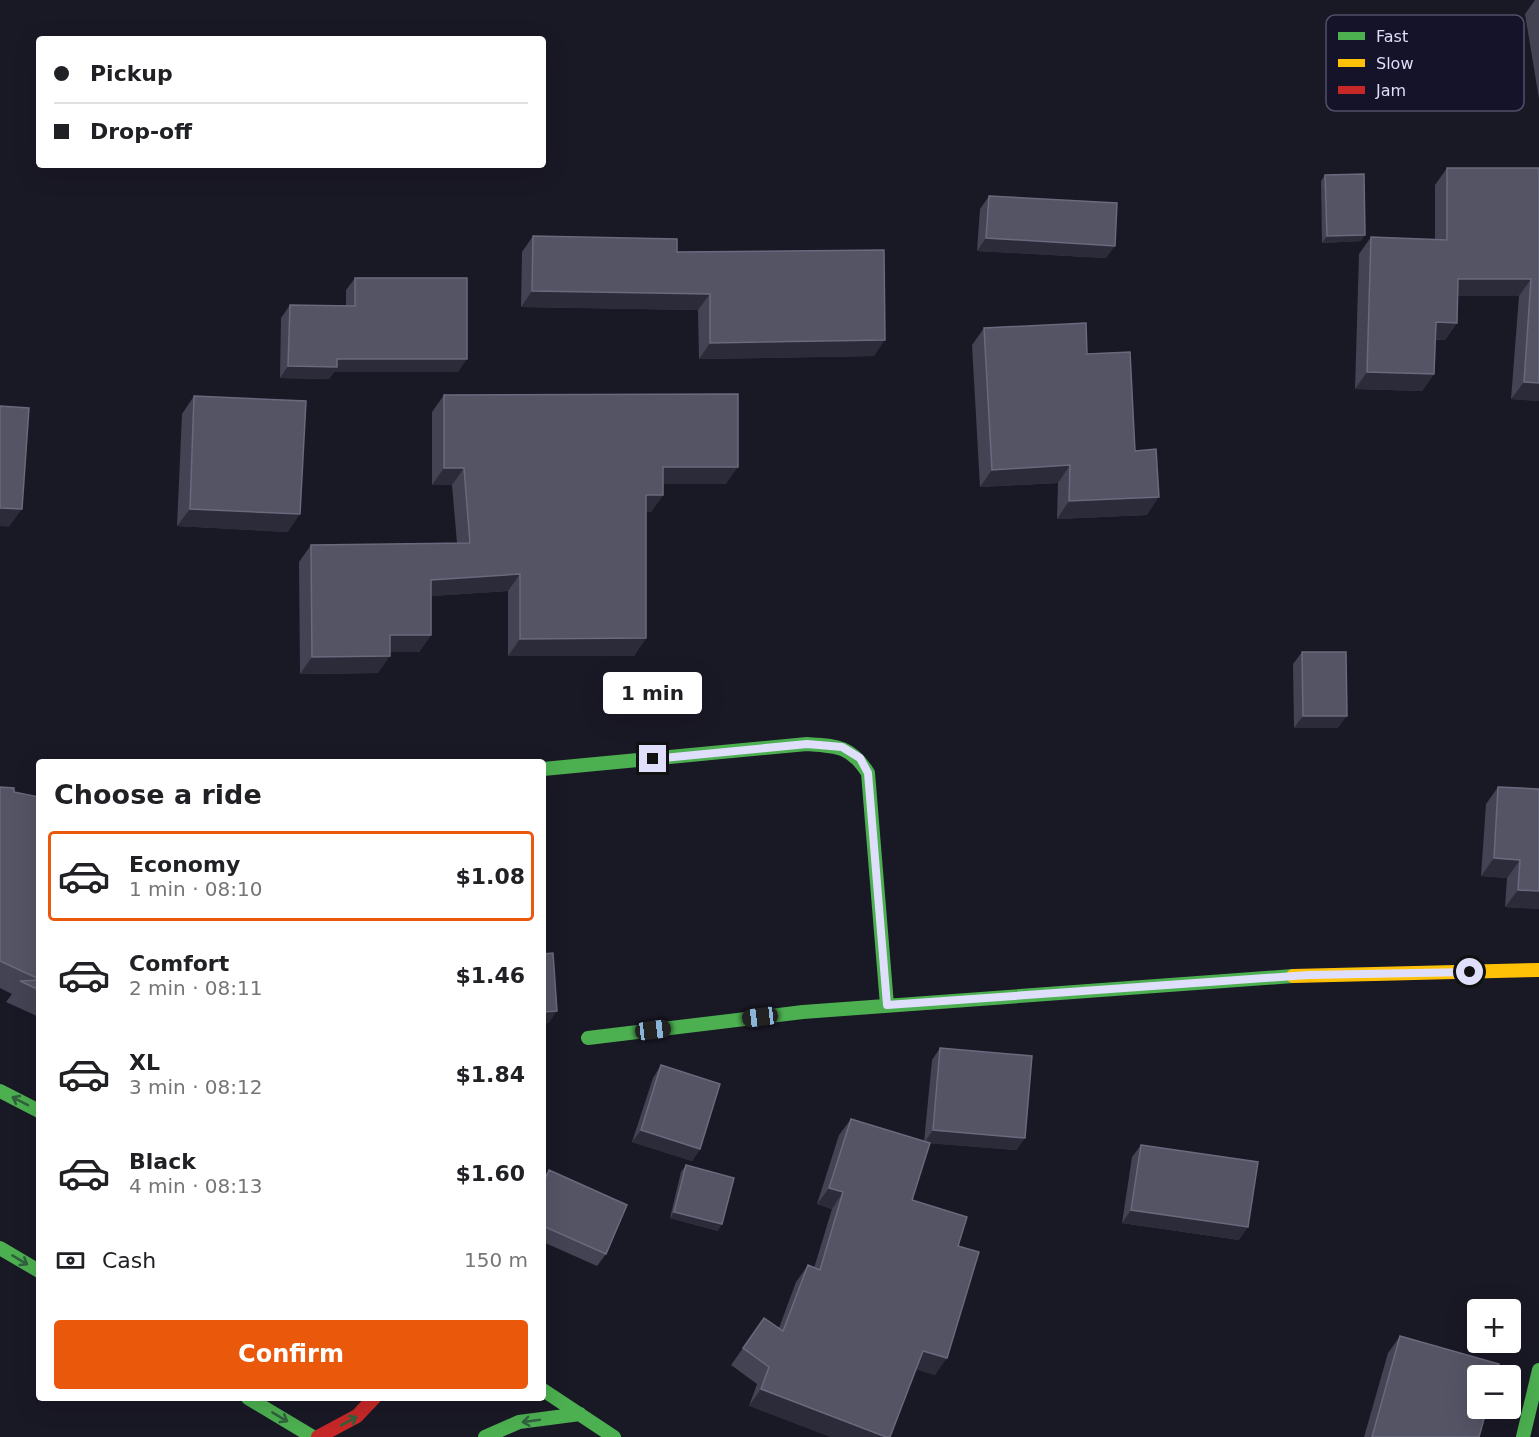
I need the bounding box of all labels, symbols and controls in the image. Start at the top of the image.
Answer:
legend [1326,15,1524,111]
text: Fast [1376,27,1408,46]
text: Slow [1376,54,1413,73]
text: Pickup [90,61,173,86]
text: Jam [1375,81,1406,100]
text: Drop-off [90,119,192,144]
callout: 1 min [604,672,702,714]
text: 1 min [621,681,684,705]
route end [639,745,666,772]
text: Choose a ride [54,779,262,810]
icon: car [57,849,111,903]
text: Economy [129,852,240,877]
text: $1.08 [455,864,525,889]
text: 1 min · 08:10 [129,877,263,901]
icon: car [57,948,111,1002]
text: Comfort [129,951,229,976]
route start [1456,958,1483,985]
text: $1.46 [455,963,525,988]
text: 2 min · 08:11 [129,976,263,1000]
car [741,1006,779,1028]
car [634,1019,672,1041]
icon: car [57,1047,111,1101]
text: XL [129,1050,160,1075]
text: $1.84 [455,1062,525,1087]
text: 3 min · 08:12 [129,1075,263,1099]
one-way arrow [11,1095,29,1107]
icon: car [57,1146,111,1200]
text: Black [129,1149,196,1174]
text: $1.60 [455,1161,525,1186]
text: 4 min · 08:13 [129,1174,263,1198]
icon: cash [54,1244,87,1277]
text: Cash [102,1248,156,1273]
text: 150 m [464,1248,528,1272]
one-way arrow [11,1253,28,1266]
map controls [1467,1299,1521,1419]
button: + [1467,1299,1521,1353]
button: Confirm [54,1320,528,1389]
button: − [1467,1365,1521,1419]
one-way arrow [271,1412,288,1424]
one-way arrow [339,1415,357,1426]
one-way arrow [522,1415,541,1426]

